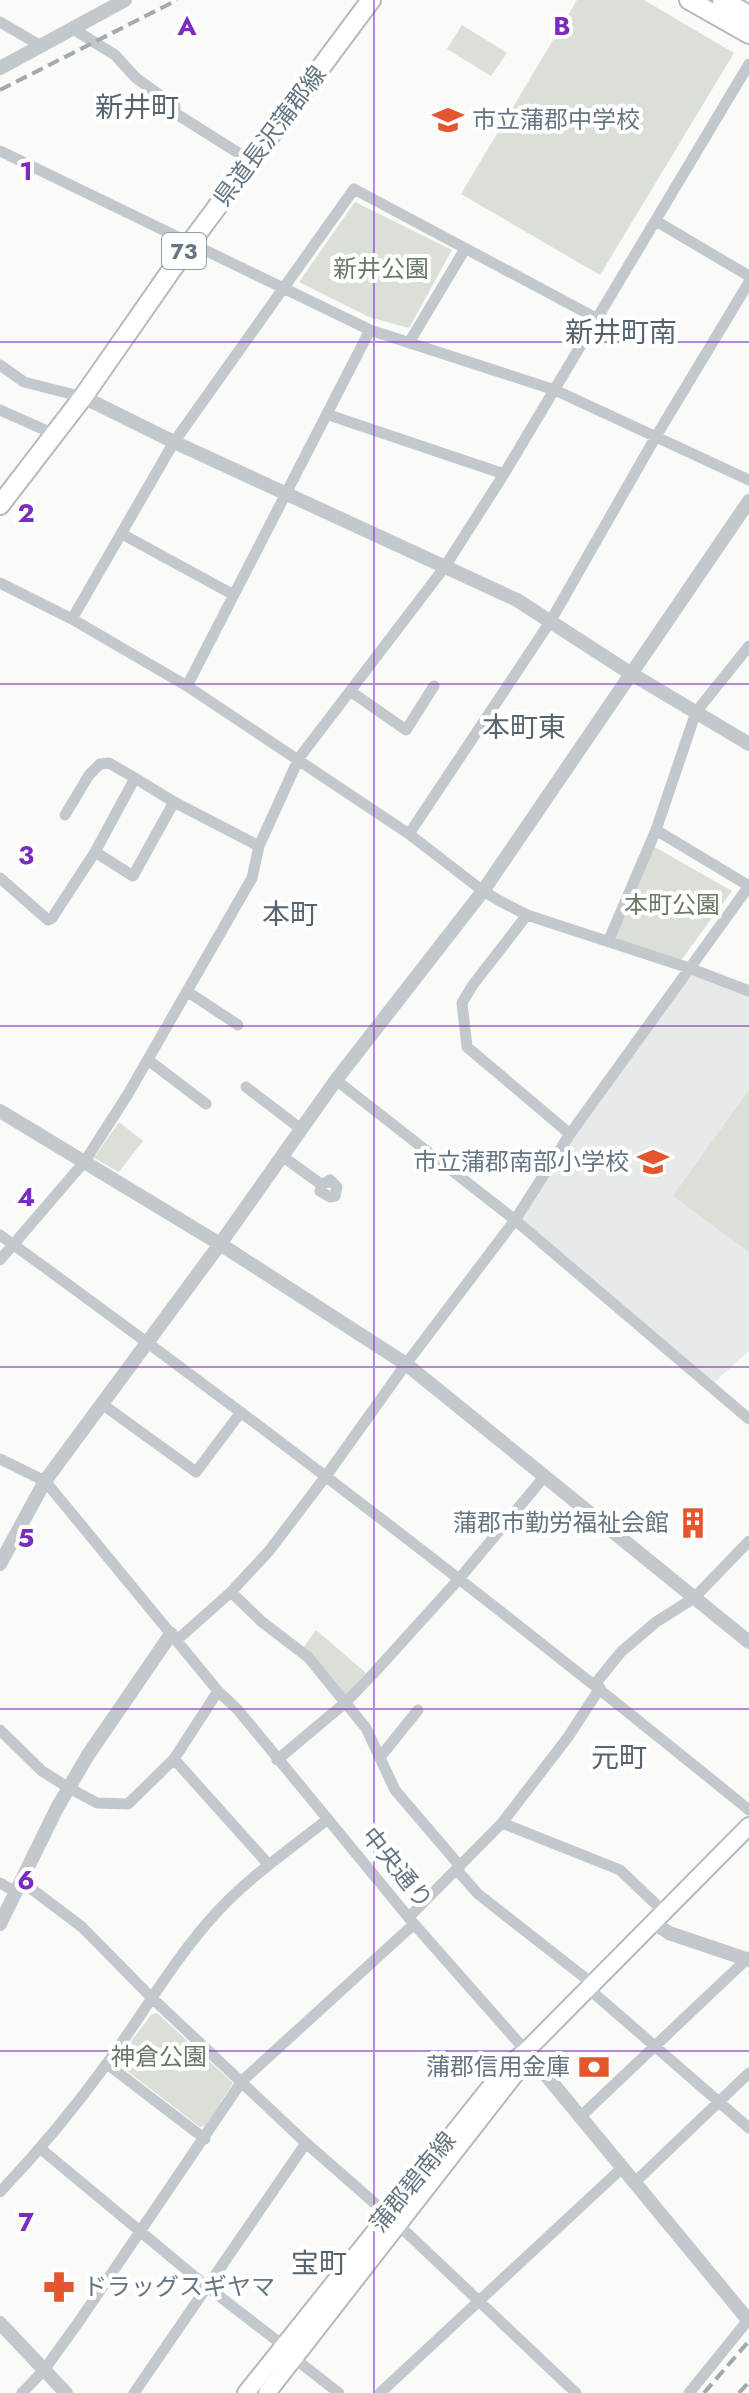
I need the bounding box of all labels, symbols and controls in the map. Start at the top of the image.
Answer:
text: A [176,7,197,45]
text: B [553,7,571,45]
street label: 県道長沢蒲郡線 [205,58,334,213]
district label: 新井町 [95,87,179,128]
place label: 市立蒲郡中学校 [472,102,640,137]
school or university icon: 市立蒲郡中学校 [431,103,465,137]
text: 1 [19,152,33,190]
road number: 73 [162,233,206,269]
park label: 新井公園 [333,251,429,286]
district label: 新井町南 [565,312,677,353]
text: 2 [17,494,35,532]
district label: 本町東 [482,707,566,748]
text: 3 [18,836,34,874]
park label: 本町公園 [624,887,720,922]
district label: 本町 [262,894,318,935]
place label: 市立蒲郡南部小学校 [413,1144,629,1179]
school or university icon: 市立蒲郡南部小学校 [636,1145,670,1179]
text: 4 [17,1178,35,1216]
place label: 蒲郡市勤労福祉会館 [453,1505,669,1540]
building icon: 蒲郡市勤労福祉会館 [676,1506,710,1540]
text: 5 [18,1519,34,1557]
district label: 元町 [591,1737,647,1778]
street label: 中央通り [354,1819,441,1916]
text: 6 [17,1861,35,1899]
park label: 神倉公園 [111,2039,207,2074]
place label: 蒲郡信用金庫 [426,2049,570,2084]
bank icon: 蒲郡信用金庫 [577,2050,611,2084]
street label: 蒲郡碧南線 [361,2124,464,2239]
text: 7 [18,2203,34,2241]
district label: 宝町 [291,2243,347,2284]
place label: ドラッグスギヤマ [83,2269,275,2304]
pharmacy icon: ドラッグスギヤマ [42,2270,76,2304]

